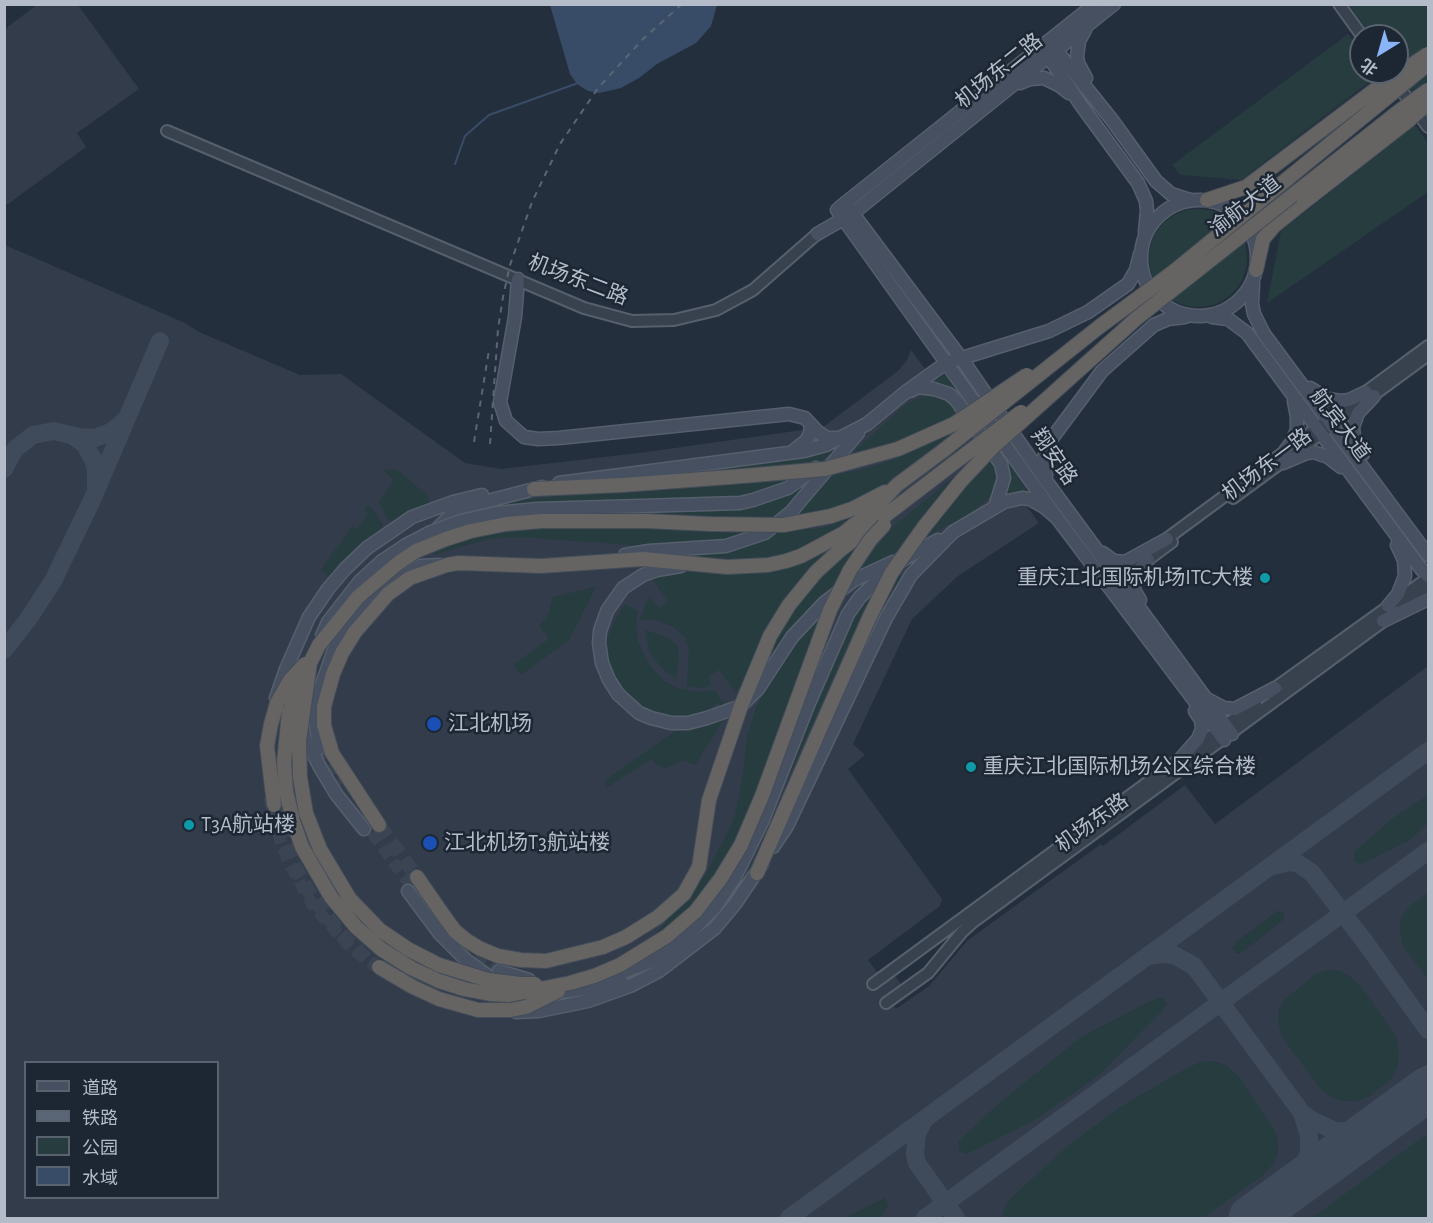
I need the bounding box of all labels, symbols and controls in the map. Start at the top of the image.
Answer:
north arrow [1349,24,1409,84]
street label: 机场东二路 [950,28,1048,114]
text: 北 [1358,56,1381,78]
street label: 渝航大道 [1204,170,1286,242]
street label: 机场东二路 [524,249,632,311]
street label: 航宾大道 [1305,384,1375,466]
street label: 机场东一路 [1217,423,1317,507]
street label: 翔安路 [1026,424,1082,490]
place label: 重庆江北国际机场ITC大楼 [1017,565,1253,591]
marker: 重庆江北国际机场ITC大楼 [1258,571,1272,585]
place label: 江北机场 [448,711,532,737]
marker: 江北机场 [425,715,443,733]
place label: 重庆江北国际机场公区综合楼 [983,754,1256,780]
marker: 重庆江北国际机场公区综合楼 [964,760,978,774]
street label: 机场东路 [1051,788,1133,858]
place label: T3A航站楼 [201,812,295,838]
marker: T3A航站楼 [182,818,196,832]
place label: 江北机场T3航站楼 [444,830,610,856]
marker: 江北机场T3航站楼 [421,834,439,852]
legend [24,1061,219,1199]
text: 道路 [82,1080,118,1098]
text: 铁路 [82,1110,118,1128]
text: 公园 [82,1140,118,1158]
text: 水域 [82,1170,118,1188]

